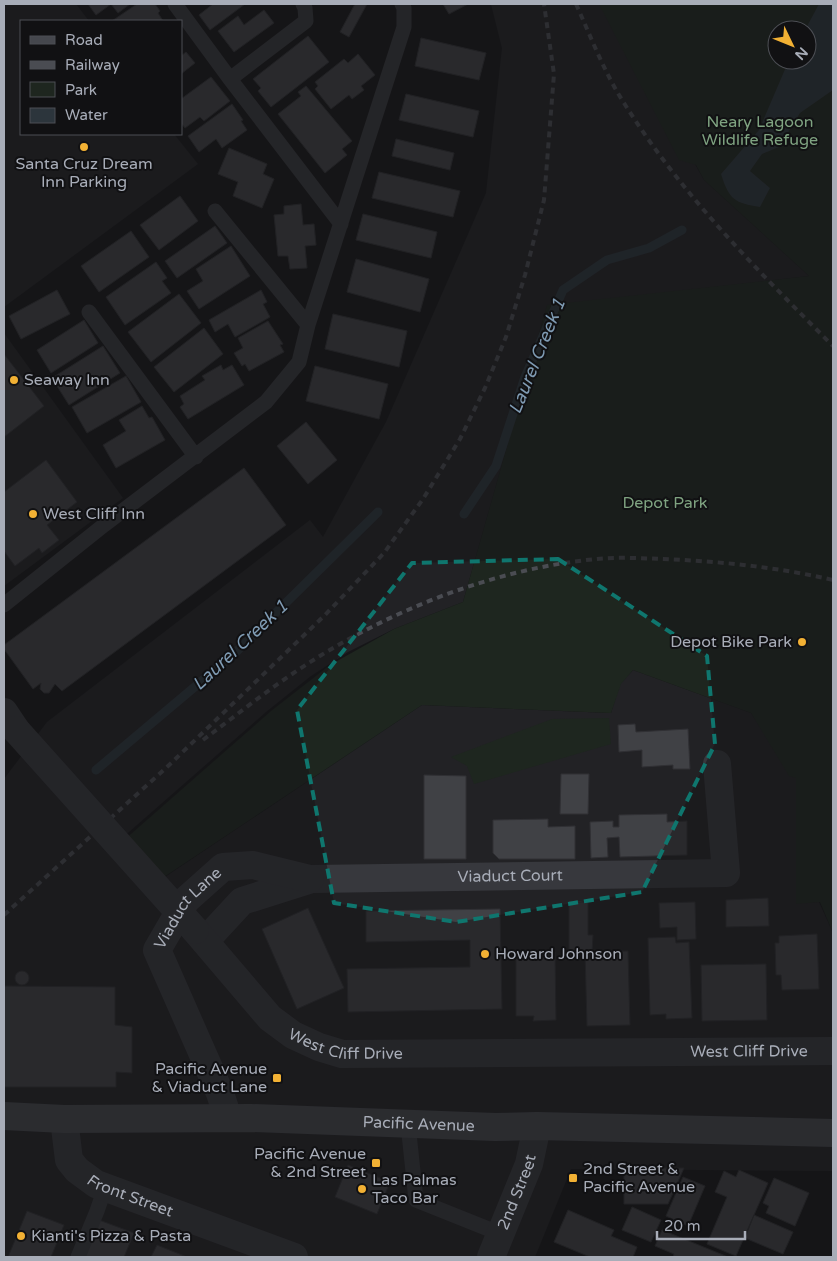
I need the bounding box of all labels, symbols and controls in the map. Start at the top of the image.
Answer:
legend [20,20,182,135]
north arrow [767,20,817,70]
text: Road [65,31,103,49]
text: N [791,44,811,63]
text: Railway [65,56,120,74]
text: Park [65,81,97,99]
text: Water [65,106,108,124]
park label: Neary Lagoon Wildlife Refuge [702,112,818,150]
marker: Santa Cruz Dream Inn Parking [78,141,90,153]
place label: Santa Cruz Dream Inn Parking [15,154,153,192]
water label: Laurel Creek 1 [504,295,570,417]
place label: Seaway Inn [24,370,110,390]
marker: Seaway Inn [8,374,20,386]
park label: Depot Park [623,493,708,513]
place label: West Cliff Inn [43,504,145,524]
marker: West Cliff Inn [27,508,39,520]
water label: Laurel Creek 1 [188,595,292,695]
place label: Depot Bike Park [670,632,792,652]
marker: Depot Bike Park [796,636,808,648]
street label: Viaduct Lane [150,863,226,953]
street label: Viaduct Court [457,865,563,887]
place label: Howard Johnson [495,944,622,964]
marker: Howard Johnson [479,948,491,960]
street label: West Cliff Drive [285,1024,403,1064]
street label: West Cliff Drive [690,1041,808,1062]
place label: Pacific Avenue & Viaduct Lane [152,1059,267,1097]
marker: Pacific Avenue & Viaduct Lane [271,1072,283,1084]
street label: Pacific Avenue [362,1112,475,1136]
place label: Pacific Avenue & 2nd Street [254,1144,366,1182]
street label: 2nd Street [493,1153,541,1233]
marker: Pacific Avenue & 2nd Street [370,1157,382,1169]
place label: 2nd Street & Pacific Avenue [583,1159,695,1197]
place label: Las Palmas Taco Bar [372,1170,457,1208]
street label: Front Street [83,1171,176,1222]
marker: 2nd Street & Pacific Avenue [567,1172,579,1184]
marker: Las Palmas Taco Bar [356,1183,368,1195]
scale bar [657,1208,744,1240]
text: 20 m [664,1217,701,1235]
place label: Kianti's Pizza & Pasta [31,1226,191,1246]
marker: Kianti's Pizza & Pasta [15,1230,27,1242]

